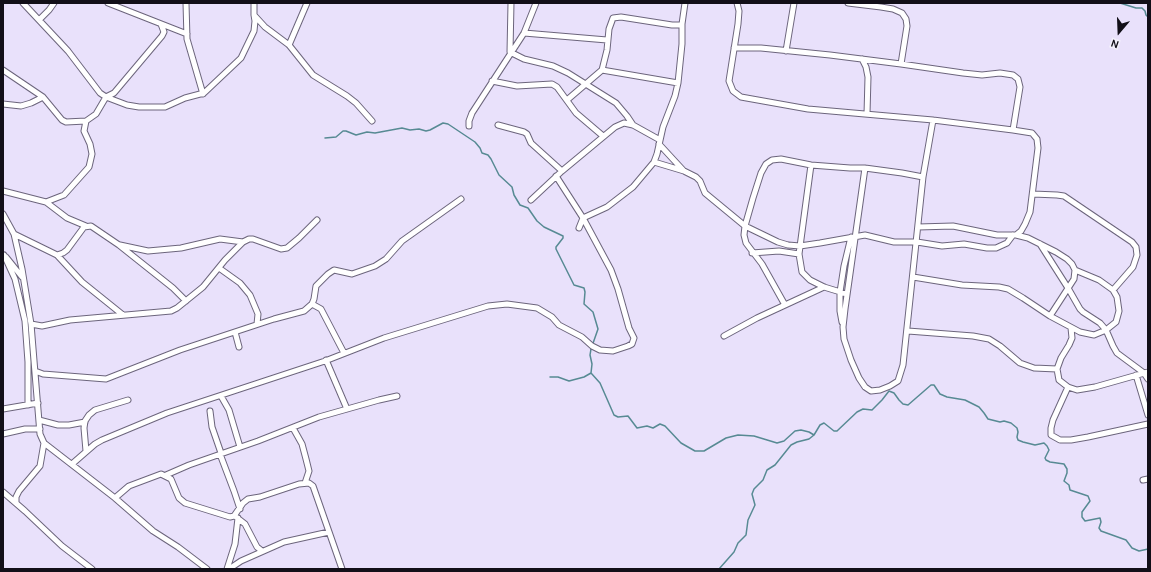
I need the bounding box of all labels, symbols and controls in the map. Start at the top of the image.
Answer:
north arrow [1099,12,1139,52]
text: N [1109,36,1121,51]

